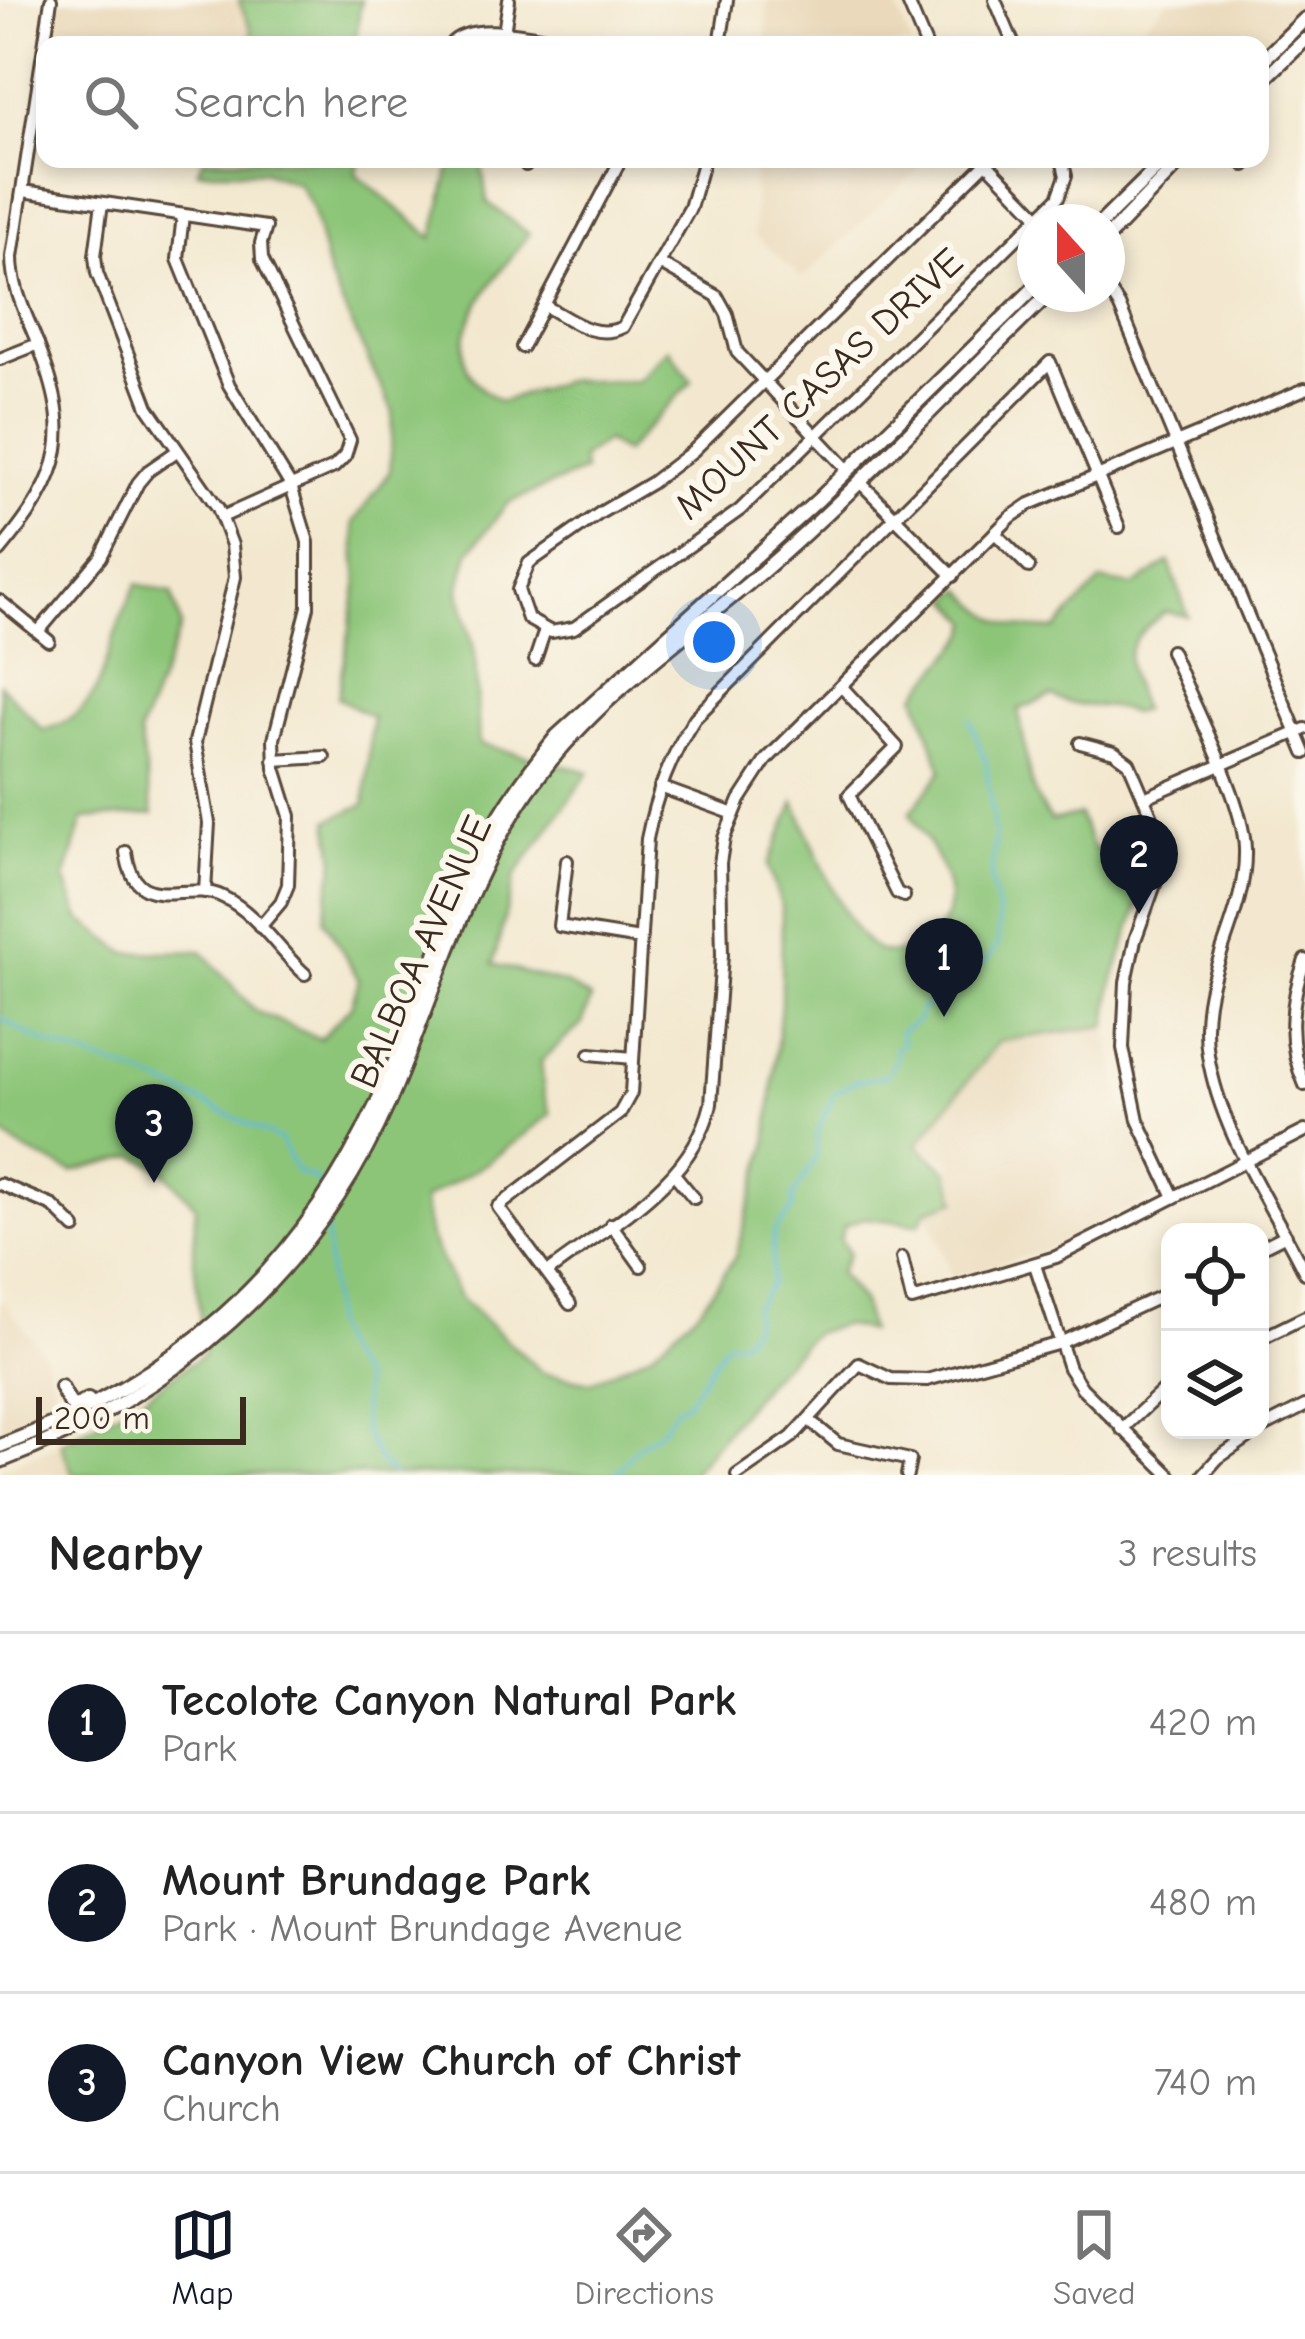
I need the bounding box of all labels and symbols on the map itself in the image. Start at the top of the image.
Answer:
north arrow [1017,204,1125,312]
street label: MOUNT CASAS DRIVE [666,239,972,529]
your location [684,612,744,672]
street label: BALBOA AVENUE [341,809,501,1095]
pin: 2 [1100,815,1178,914]
pin: 1 [905,918,983,1017]
pin: 3 [115,1084,193,1183]
scale bar [36,1391,246,1444]

